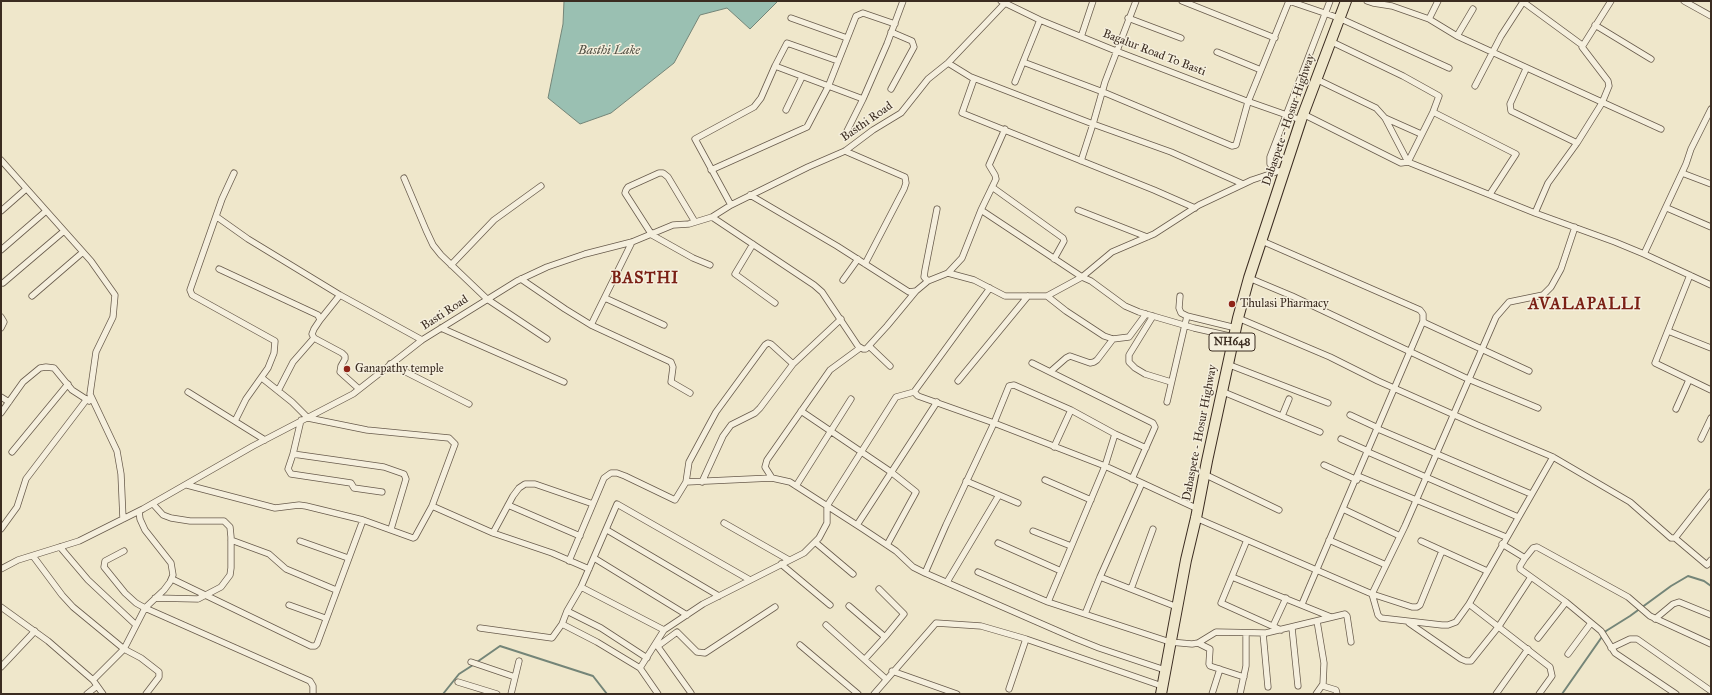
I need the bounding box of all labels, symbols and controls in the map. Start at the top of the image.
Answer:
street label: Bagalur Road To Basti [1100,27,1208,79]
water label: Basthi Lake [578,43,640,59]
street label: Dabaspete - Hosur Highway [1260,52,1318,188]
street label: Basthi Road [838,99,896,145]
district label: BASTHI [611,269,679,289]
street label: Basti Road [419,293,471,333]
district label: AVALAPALLI [1528,295,1642,315]
place label: Thulasi Pharmacy [1240,297,1329,311]
marker: Thulasi Pharmacy [1227,299,1237,309]
road number: NH648 [1209,333,1255,351]
place label: Ganapathy temple [355,362,444,376]
marker: Ganapathy temple [342,364,352,374]
street label: Dabaspete - Hosur Highway [1180,364,1220,502]

